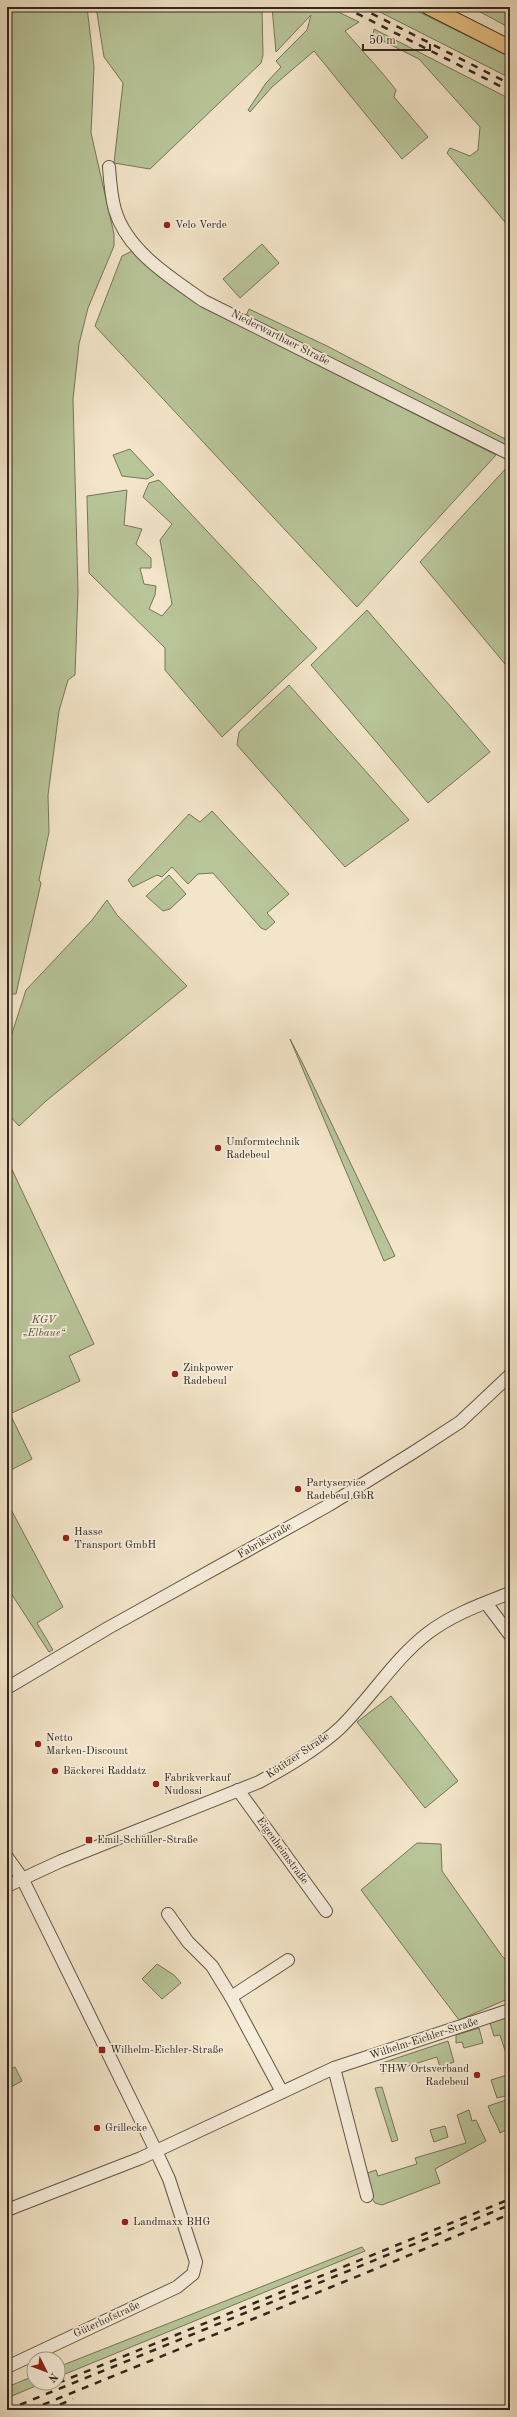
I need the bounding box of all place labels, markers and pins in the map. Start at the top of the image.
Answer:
marker: Velo Verde [162,220,172,230]
place label: Velo Verde [175,220,227,231]
place label: Umformtechnik Radebeul [226,1137,300,1161]
marker: Umformtechnik Radebeul [213,1143,223,1153]
place label: Zinkpower Radebeul [183,1363,234,1387]
marker: Zinkpower Radebeul [170,1369,180,1379]
place label: Partyservice Radebeul GbR [306,1478,374,1502]
marker: Partyservice Radebeul GbR [293,1484,303,1494]
place label: Hasse Transport GmbH [74,1527,156,1551]
marker: Hasse Transport GmbH [61,1533,71,1543]
place label: Netto Marken-Discount [46,1733,128,1757]
marker: Netto Marken-Discount [33,1739,43,1749]
marker: Bäckerei Raddatz [50,1766,60,1776]
place label: Bäckerei Raddatz [63,1766,146,1777]
place label: Fabrikverkauf Nudossi [164,1773,231,1797]
marker: Fabrikverkauf Nudossi [151,1779,161,1789]
marker: Emil-Schüller-Straße [84,1835,94,1845]
place label: Emil-Schüller-Straße [97,1835,198,1846]
marker: Wilhelm-Eichler-Straße [97,2045,107,2055]
place label: Wilhelm-Eichler-Straße [110,2045,223,2056]
place label: THW Ortsverband Radebeul [379,2064,469,2088]
marker: THW Ortsverband Radebeul [472,2070,482,2080]
marker: Grillecke [92,2123,102,2133]
place label: Grillecke [105,2123,147,2134]
marker: Landmaxx BHG [120,2217,130,2227]
place label: Landmaxx BHG [133,2217,210,2228]

